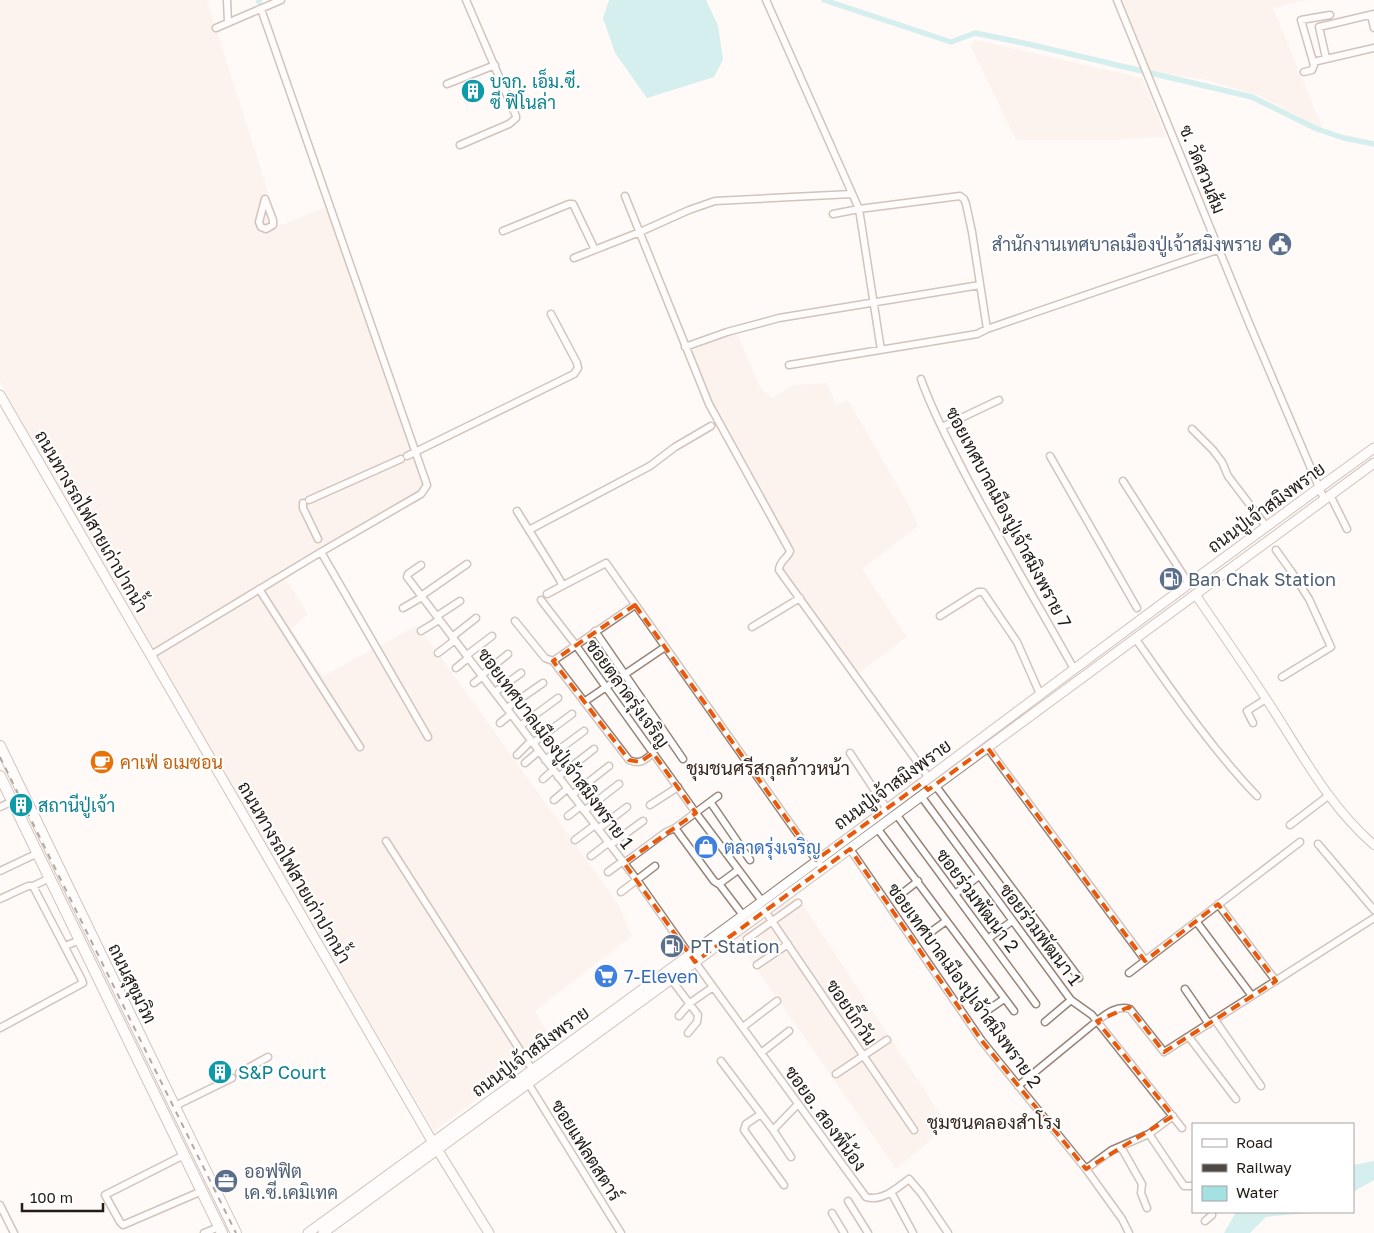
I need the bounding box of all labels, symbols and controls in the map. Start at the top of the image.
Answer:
place label: บจก. เอ็ม.ซี. ซี ฟิโนล่า [490,68,581,113]
building icon: บจก. เอ็ม.ซี. ซี ฟิโนล่า [460,78,486,104]
street label: ซ. วัดสวนส้ม [1175,122,1231,216]
public building icon: สำนักงานเทศบาลเมืองปู่เจ้าสมิงพราย [1267,231,1293,257]
place label: สำนักงานเทศบาลเมืองปู่เจ้าสมิงพราย [992,233,1262,258]
street label: ซอยเทศบาลเมืองปู่เจ้าสมิงพราย 7 [939,403,1077,633]
street label: ถนนทางรถไฟสายเก่าปากน้ำ [31,424,157,616]
street label: ถนนปู่เจ้าสมิงพราย [1203,457,1331,559]
fuel station icon: Ban Chak Station [1158,566,1184,592]
place label: Ban Chak Station [1188,568,1336,590]
street label: ซอยตลาดรุ่งเจริญ [580,634,675,753]
street label: ซอยเทศบาลเมืองปู่เจ้าสมิงพราย 1 [471,643,639,855]
street label: ถนนปู่เจ้าสมิงพราย [829,734,957,836]
cafe icon: คาเฟ่ อเมซอน [89,749,115,775]
place label: คาเฟ่ อเมซอน [120,751,223,773]
district label: ชุมชนศรีสกุลก้าวหน้า [686,756,850,781]
street label: ถนนทางรถไฟสายเก่าปากน้ำ [234,775,360,967]
building icon: สถานีปู่เจ้า [8,792,34,818]
place label: สถานีปู่เจ้า [38,793,115,819]
shop icon: ตลาดรุ่งเจริญ [693,834,719,860]
place label: ตลาดรุ่งเจริญ [724,836,821,860]
street label: ซอยร่วมพัฒนา 2 [932,844,1024,956]
street label: ซอยเทศบาลเมืองปู่เจ้าสมิงพราย 2 [881,878,1047,1093]
street label: ซอยร่วมพัฒนา 1 [995,879,1087,990]
fuel station icon: PT Station [659,933,685,959]
place label: PT Station [690,935,780,957]
street label: ถนนสุขุมวิท [102,939,162,1028]
supermarket icon: 7-Eleven [593,963,619,989]
place label: 7-Eleven [624,965,698,987]
street label: ซอยบิ๊กวัน [822,973,885,1049]
street label: ถนนปู่เจ้าสมิงพราย [467,1001,595,1103]
building icon: S&P Court [207,1059,233,1085]
street label: ซอยอ. สองพี่น้อง [780,1059,875,1175]
place label: S&P Court [238,1061,326,1083]
street label: ซอยแฟลตสตาร์ [547,1095,628,1205]
district label: ชุมชนคลองสำโรง [927,1110,1061,1135]
legend [1192,1123,1354,1213]
text: Road [1236,1133,1273,1151]
text: Railway [1236,1158,1292,1176]
place label: ออฟฟิต เค.ซี.เคมิเทค [244,1160,338,1203]
office icon: ออฟฟิต เค.ซี.เคมิเทค [213,1168,239,1194]
scale bar [22,1180,104,1212]
text: Water [1236,1183,1279,1201]
text: 100 m [30,1188,73,1206]

